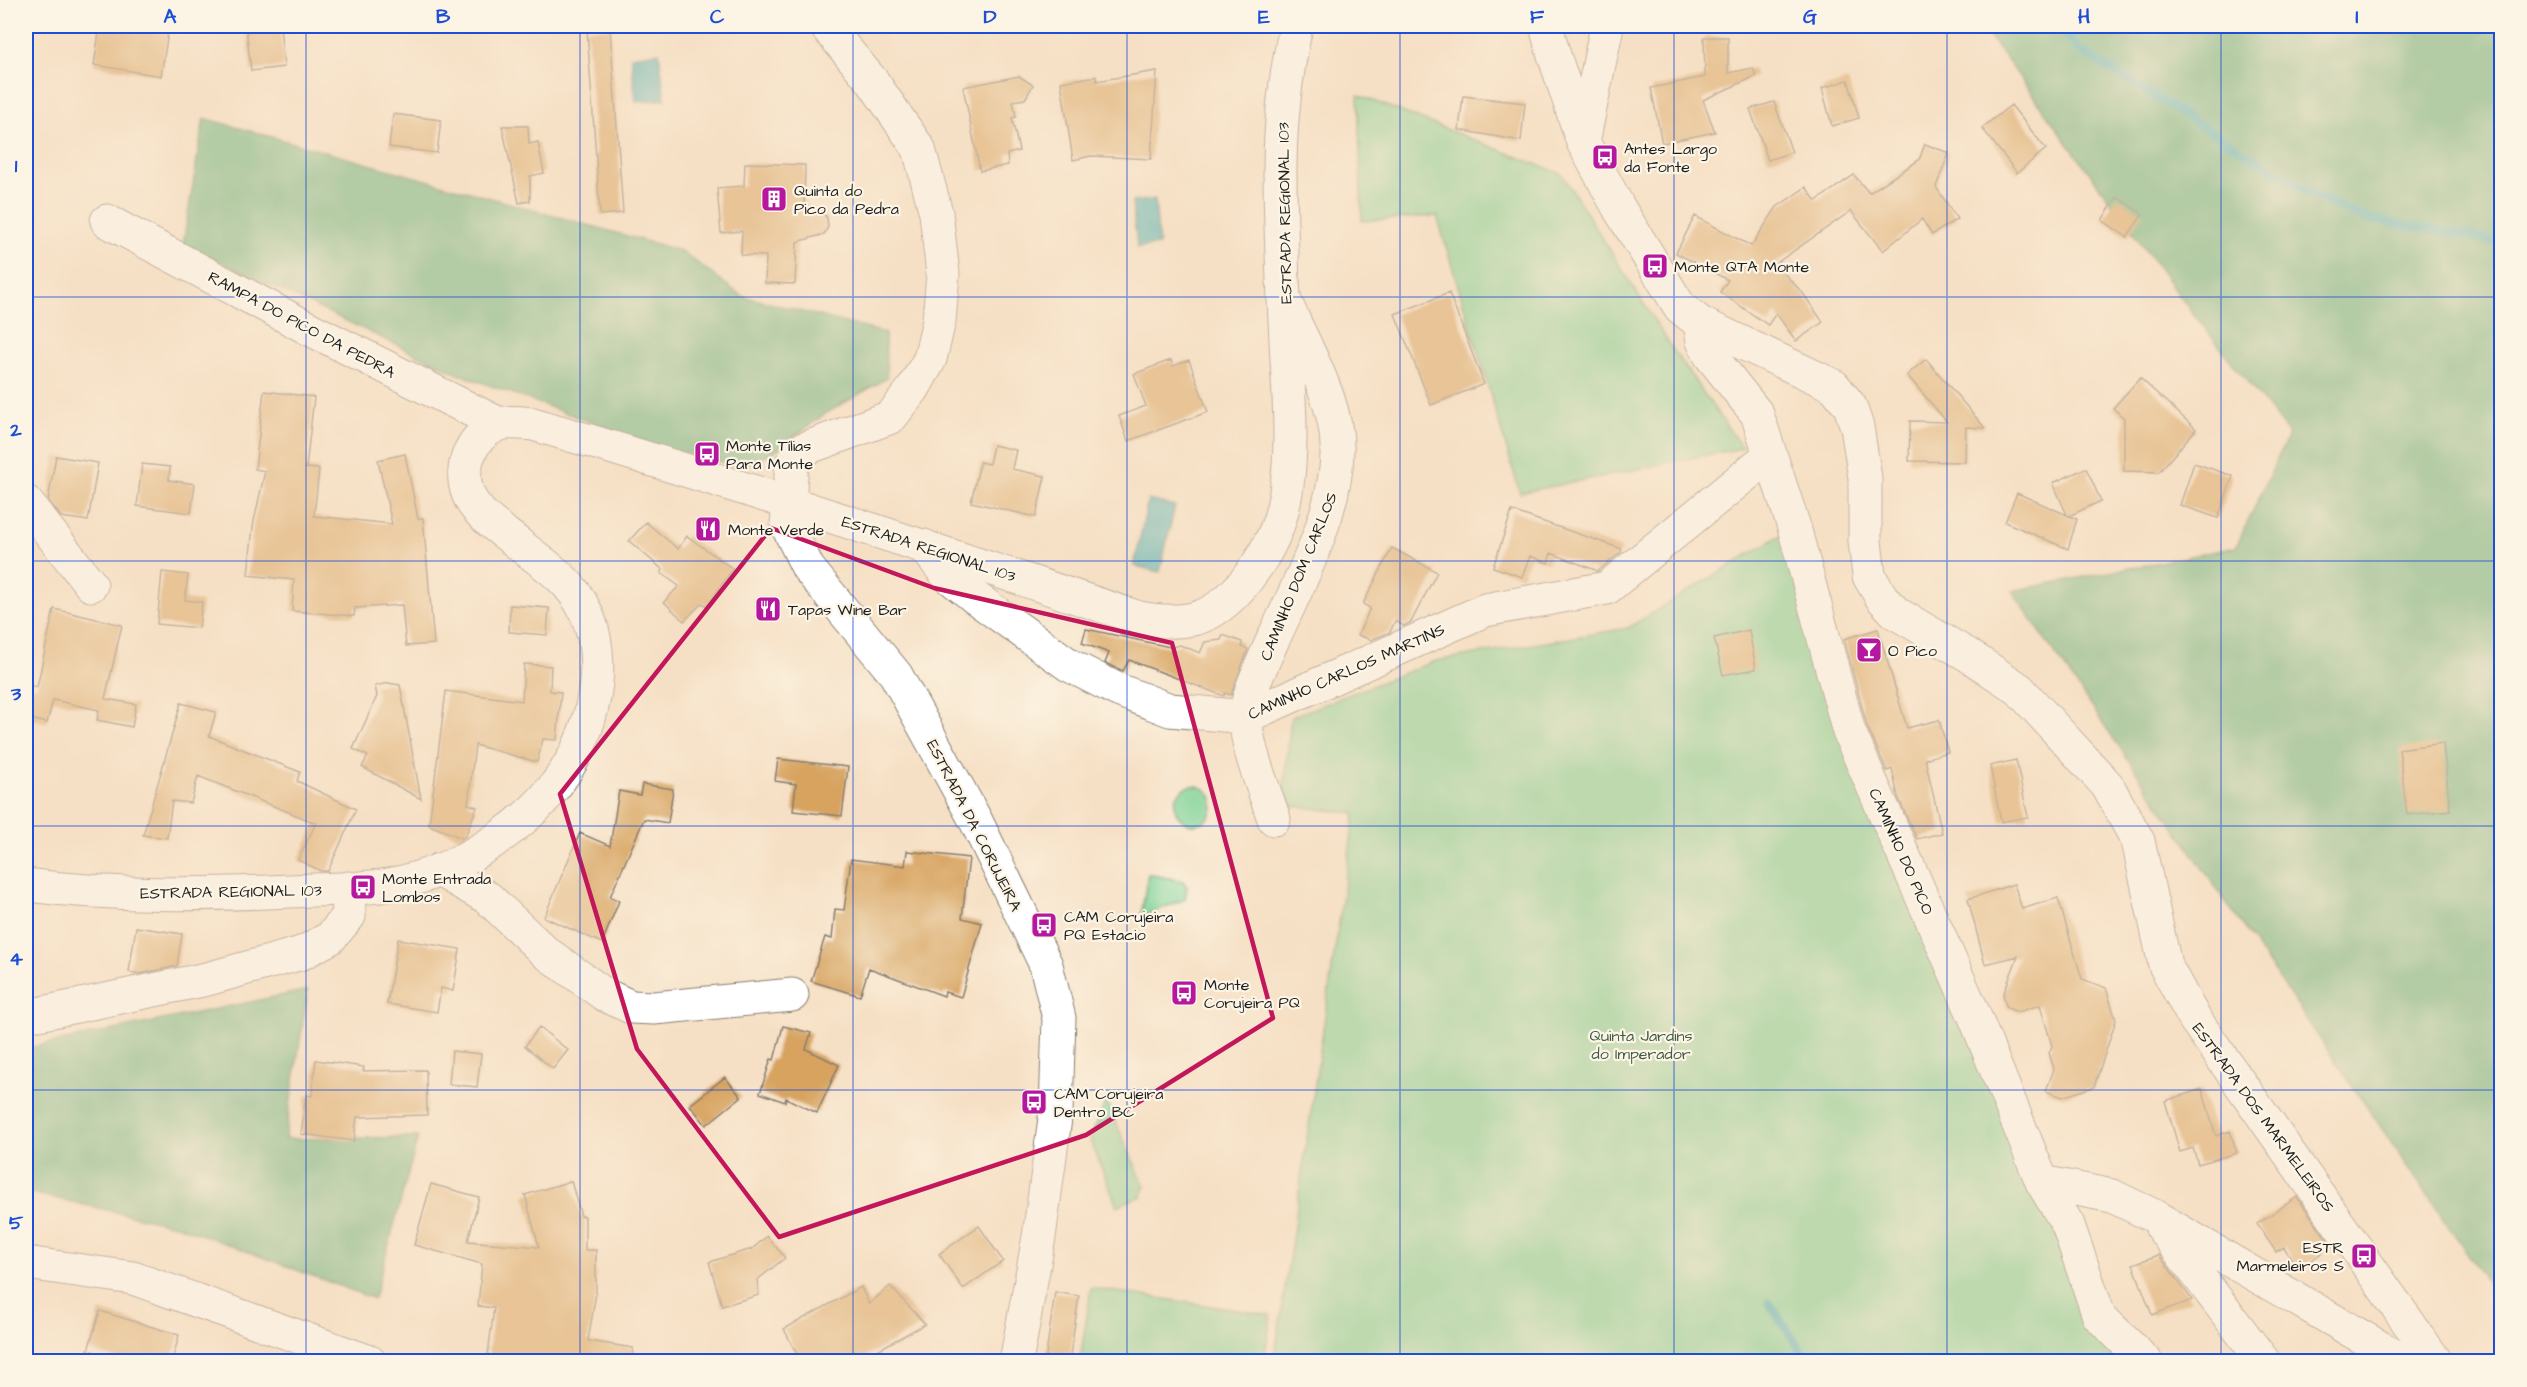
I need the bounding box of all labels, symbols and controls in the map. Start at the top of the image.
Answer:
text: A [164,3,177,31]
text: B [436,3,451,31]
text: C [710,3,725,31]
text: D [984,3,997,31]
text: E [1258,3,1270,31]
text: F [1530,3,1545,31]
text: G [1803,3,1817,31]
text: H [2078,3,2090,31]
text: I [2355,3,2359,31]
street label: ESTRADA REGIONAL 103 [1272,122,1298,304]
place label: Antes Largo da Fonte [1624,138,1717,178]
bus stop icon: Antes Largo da Fonte [1590,142,1620,172]
text: 1 [15,152,18,180]
place label: Quinta do Pico da Pedra [794,180,899,220]
building icon: Quinta do Pico da Pedra [759,184,789,214]
bus stop icon: Monte QTA Monte [1640,251,1670,281]
place label: Monte QTA Monte [1674,256,1810,278]
street label: RAMPA DO PICO DA PEDRA [204,266,399,384]
text: 2 [9,416,22,444]
place label: Monte Tílias Para Monte [726,435,813,475]
bus stop icon: Monte Tílias Para Monte [692,439,722,469]
street label: CAMINHO DOM CARLOS [1255,489,1343,664]
street label: ESTRADA REGIONAL 103 [839,510,1018,587]
restaurant icon: Monte Verde [693,514,723,544]
place label: Monte Verde [728,519,824,541]
restaurant icon: Tapas Wine Bar [753,594,783,624]
place label: Tapas Wine Bar [788,599,907,621]
street label: CAMINHO CARLOS MARTINS [1245,619,1448,725]
bar icon: O Pico [1854,635,1884,665]
place label: O Pico [1888,640,1937,662]
text: 3 [10,680,22,708]
street label: ESTRADA DA CORUJEIRA [921,736,1027,915]
street label: CAMINHO DO PICO [1863,785,1939,918]
place label: Monte Entrada Lombos [382,868,491,908]
bus stop icon: Monte Entrada Lombos [348,872,378,902]
street label: ESTRADA REGIONAL 103 [140,879,322,905]
place label: CAM Corujeira PQ Estacio [1064,906,1173,946]
bus stop icon: CAM Corujeira PQ Estacio [1029,910,1059,940]
text: 4 [9,945,23,973]
place label: Monte Corujeira PQ [1204,974,1300,1014]
bus stop icon: Monte Corujeira PQ [1169,978,1199,1008]
street label: ESTRADA DOS MARMELEIROS [2187,1018,2339,1217]
park label: Quinta Jardins do Imperador [1589,1025,1693,1065]
place label: CAM Corujeira Dentro BC [1054,1083,1163,1123]
bus stop icon: CAM Corujeira Dentro BC [1019,1087,1049,1117]
text: 5 [9,1209,24,1237]
place label: ESTR Marmeleiros S [2237,1237,2344,1277]
bus stop icon: ESTR Marmeleiros S [2349,1241,2379,1271]

